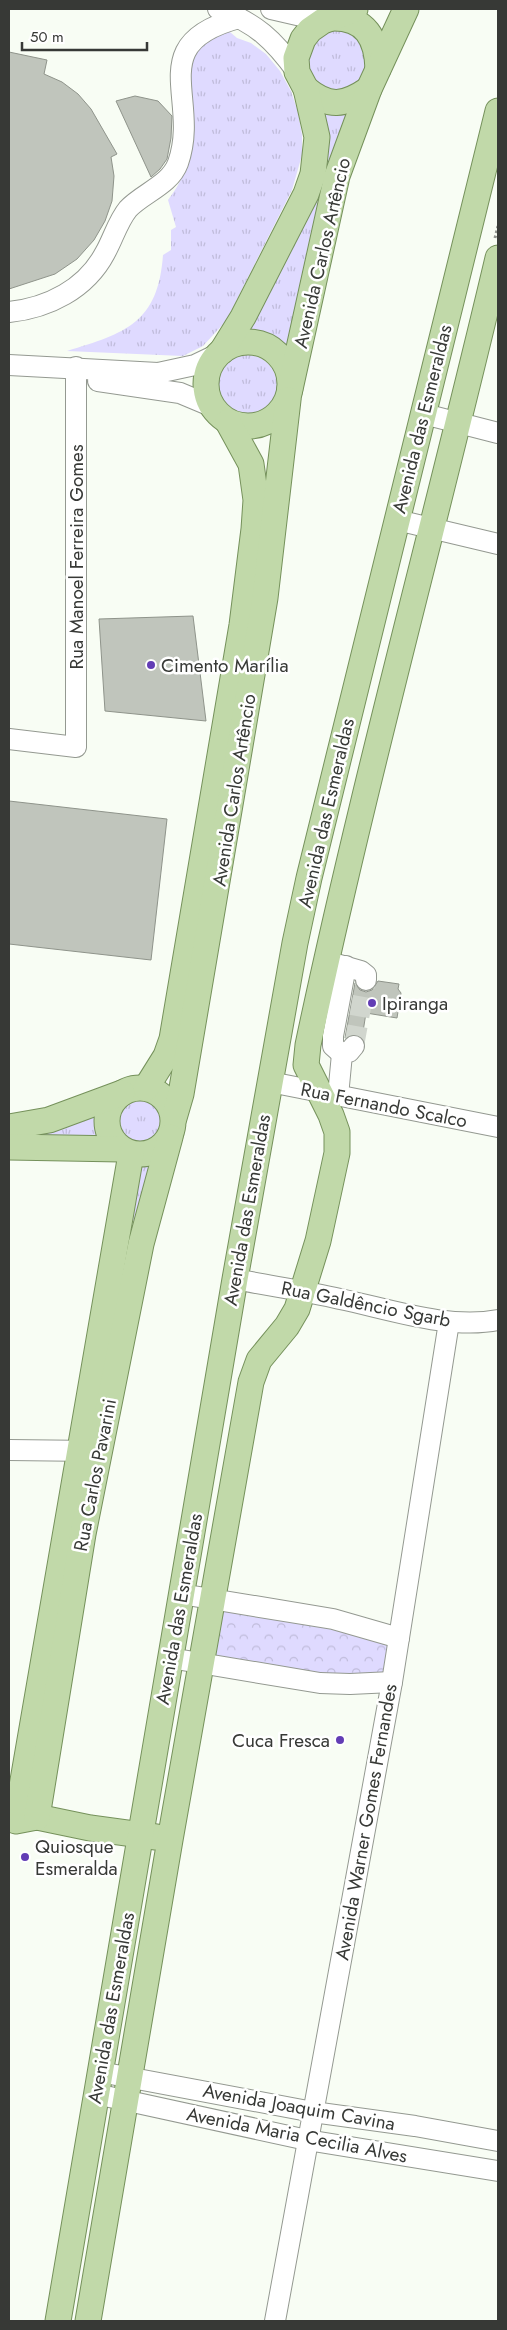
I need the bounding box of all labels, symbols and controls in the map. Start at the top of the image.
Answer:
scale bar [22,20,148,52]
text: 50 m [30,26,64,48]
street label: Avenida Carlos Artêncio [287,155,357,351]
street label: Avenida das Esmeraldas [385,321,459,516]
street label: Rua Manoel Ferreira Gomes [63,444,90,670]
place label: Cimento Marília [161,652,289,679]
marker: Cimento Marília [145,659,157,671]
street label: Avenida Carlos Artêncio [205,692,263,888]
street label: Avenida das Esmeraldas [291,715,361,910]
place label: Ipiranga [382,990,448,1017]
marker: Ipiranga [366,997,378,1009]
street label: Rua Fernando Scalco [298,1076,470,1134]
street label: Avenida das Esmeraldas [217,1112,277,1308]
street label: Rua Galdêncio Sgarb [279,1274,453,1334]
street label: Rua Carlos Pavarini [67,1396,123,1554]
street label: Avenida das Esmeraldas [149,1511,209,1707]
street label: Avenida Warner Gomes Fernandes [328,1681,404,1962]
place label: Cuca Fresca [232,1727,330,1754]
marker: Cuca Fresca [334,1734,346,1746]
place label: Quiosque Esmeralda [35,1833,118,1882]
marker: Quiosque Esmeralda [19,1851,31,1863]
street label: Avenida das Esmeraldas [81,1910,141,2106]
street label: Avenida Joaquim Cavina [201,2077,397,2137]
street label: Avenida Maria Cecilia Alves [184,2100,410,2170]

